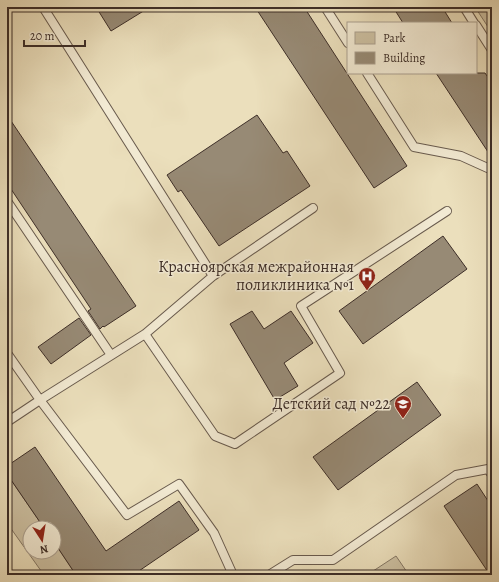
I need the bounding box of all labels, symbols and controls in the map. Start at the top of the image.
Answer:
scale bar [24,22,85,48]
legend [347,22,477,74]
text: 20 m [30,28,54,44]
text: Park [383,30,406,46]
text: Building [383,50,425,66]
place label: Красноярская межрайонная поликлиника №1 [158,256,355,296]
hospital icon: Красноярская межрайонная поликлиника №1 [357,266,377,291]
place label: Детский сад №22 [273,393,390,415]
school or university icon: Детский сад №22 [393,394,413,419]
north arrow [22,520,62,560]
text: N [38,541,49,557]

